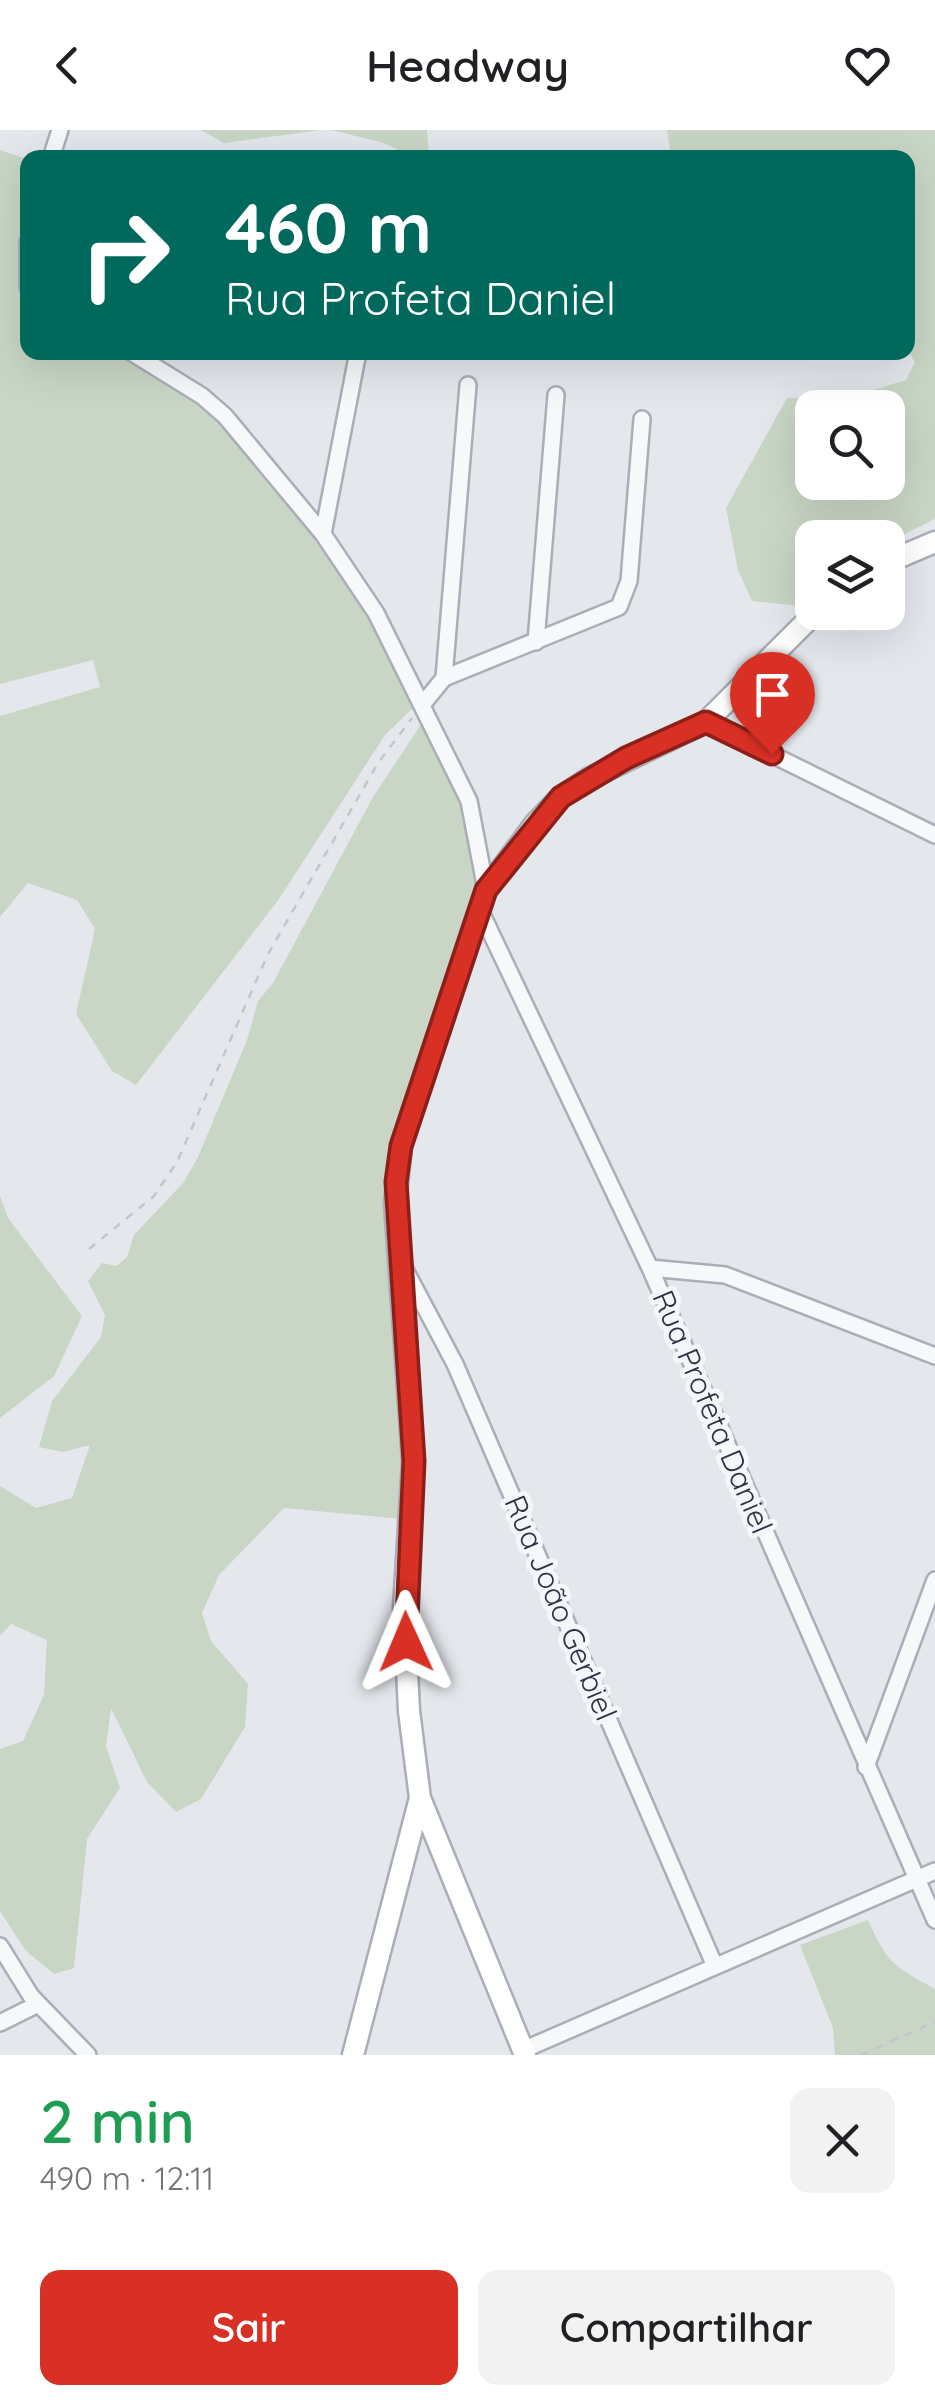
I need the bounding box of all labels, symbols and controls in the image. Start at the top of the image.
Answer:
text: Headway [366,37,569,93]
icon: back [40,38,95,93]
icon: heart [840,38,895,93]
text: 460 m [225,183,432,271]
icon: right [60,190,190,320]
text: Rua Profeta Daniel [225,270,616,326]
map controls [795,390,905,630]
button: search [795,390,905,500]
button: layers [795,520,905,630]
pin [730,652,815,755]
icon: arrive [745,667,800,722]
street label: Rua Profeta Daniel [645,1284,781,1539]
street label: Rua João Gerbiel [496,1489,625,1726]
position arrow [354,1590,458,1694]
text: 2 min [40,2083,195,2158]
button: close [790,2088,895,2193]
text: 490 m · 12:11 [40,2158,214,2198]
button: Sair [40,2270,458,2385]
button: Compartilhar [478,2270,895,2385]

